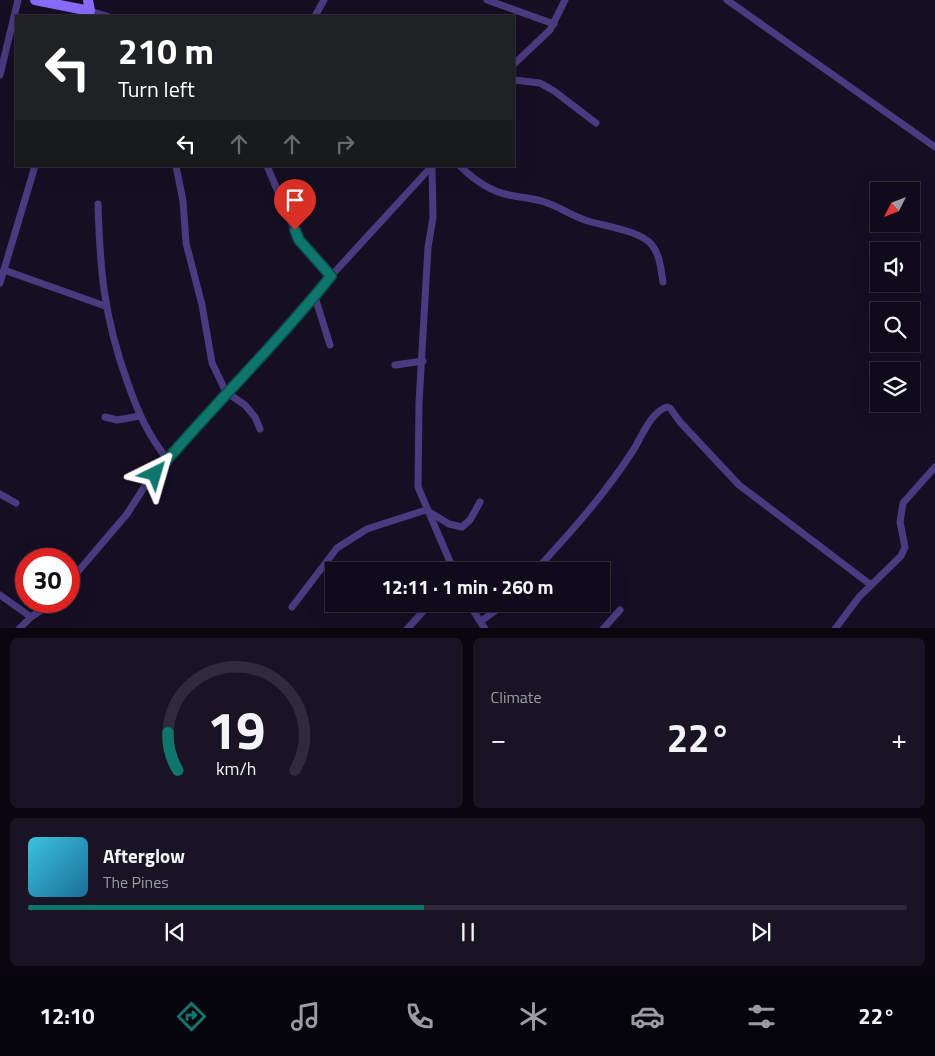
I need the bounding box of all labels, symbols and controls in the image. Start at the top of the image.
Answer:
text: 210 m [118,24,214,78]
icon: left [35,35,100,100]
text: Turn left [118,72,195,106]
icon: left [172,130,200,158]
icon: ahead [225,130,253,158]
icon: ahead [278,130,306,158]
icon: right [331,130,359,158]
pin [274,179,316,230]
north arrow [870,182,920,232]
map controls [870,182,920,412]
icon: arrive [281,186,309,214]
button: sound [870,242,920,292]
button: search [870,302,920,352]
button: layers [870,362,920,412]
position arrow [128,447,180,499]
speed limit sign: 30 [15,548,80,613]
text: 12:11 · 1 min · 260 m [381,572,554,601]
text: Climate [491,685,542,709]
text: 19 [207,690,265,769]
text: 22° [667,709,731,767]
text: − [491,717,506,760]
text: + [891,717,907,760]
text: km/h [216,755,256,782]
text: Afterglow [103,841,185,870]
text: The Pines [103,870,169,894]
icon: previous [161,918,189,946]
icon: pause [454,918,482,946]
icon: next [747,918,775,946]
text: 12:10 [40,999,94,1033]
icon: directions [174,999,209,1034]
icon: music [288,999,323,1034]
icon: phone [402,999,437,1034]
icon: climate [516,999,551,1034]
icon: car [630,999,665,1034]
icon: filters [744,999,779,1034]
text: 22° [858,999,895,1033]

